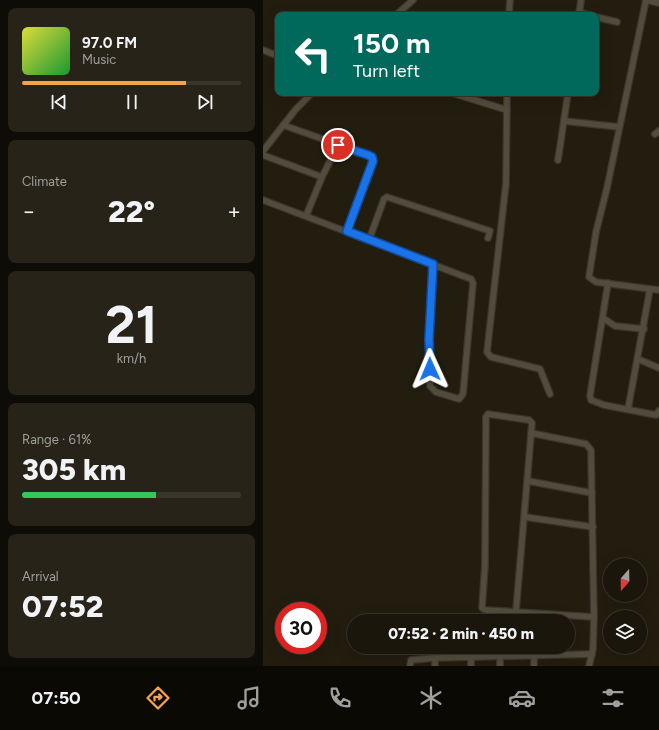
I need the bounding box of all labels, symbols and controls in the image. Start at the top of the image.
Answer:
text: 150 m [353,26,430,60]
icon: left [287,28,339,80]
text: 97.0 FM [82,34,137,52]
text: Music [82,52,116,67]
text: Turn left [353,60,420,82]
icon: previous [48,91,70,113]
icon: pause [121,91,143,113]
icon: next [194,91,216,113]
pin [321,128,355,162]
icon: arrive [327,134,349,156]
text: Climate [22,174,67,189]
text: 22° [108,193,155,230]
text: − [22,198,36,225]
text: + [227,198,241,225]
text: 21 [105,294,158,356]
position arrow [409,348,451,390]
text: km/h [117,351,146,366]
text: Range · 61% [22,432,91,447]
text: 305 km [22,451,126,488]
north arrow [603,558,647,602]
map controls [603,558,647,654]
text: Arrival [22,569,59,584]
text: 07:52 [22,588,103,625]
speed limit sign: 30 [275,602,327,654]
button: layers [603,610,647,654]
text: 07:52 · 2 min · 450 m [388,625,534,643]
icon: directions [144,684,172,712]
icon: music [235,684,263,712]
icon: phone [326,684,354,712]
icon: climate [417,684,445,712]
icon: car [508,684,536,712]
icon: filters [599,684,627,712]
text: 07:50 [32,687,81,709]

